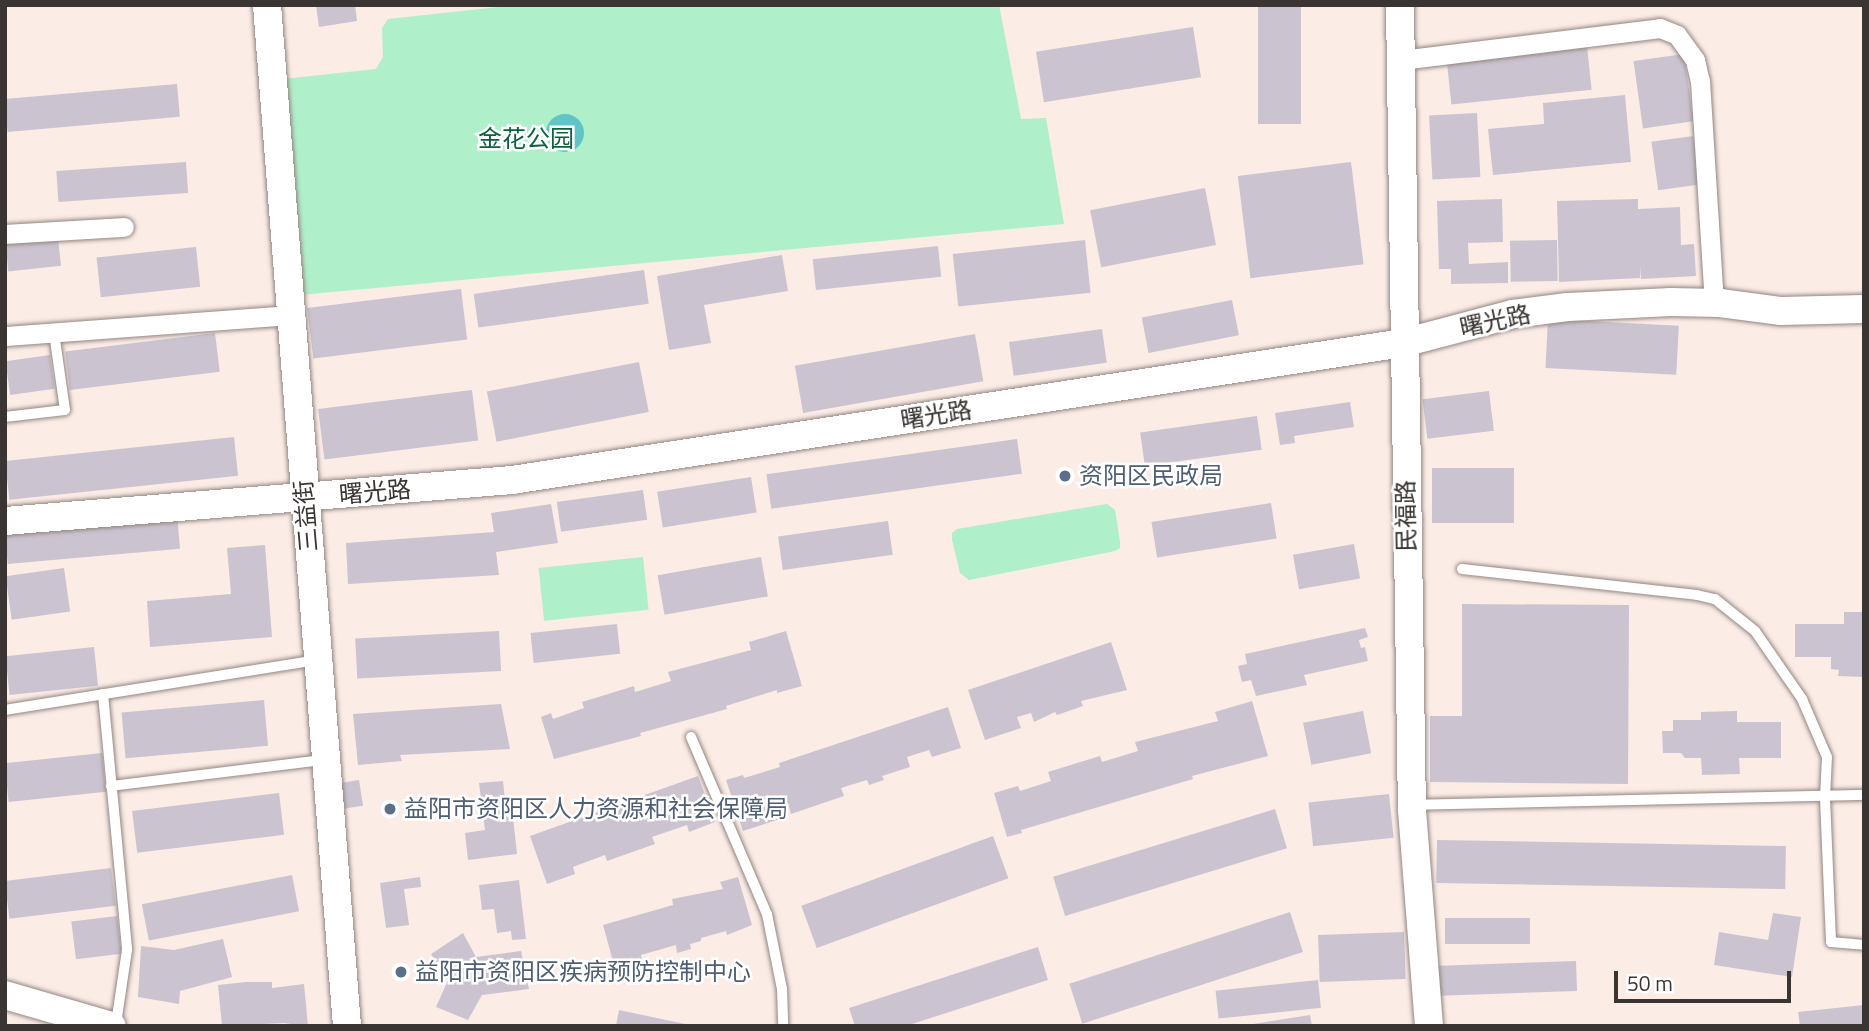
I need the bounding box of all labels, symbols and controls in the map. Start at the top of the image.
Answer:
park label: 金花公园 [478,125,574,153]
street label: 曙光路 [1457,299,1533,343]
street label: 曙光路 [898,395,974,435]
place label: 资阳区民政局 [1079,462,1223,490]
marker: 资阳区民政局 [1057,468,1073,484]
street label: 曙光路 [338,475,412,509]
street label: 三益街 [289,479,323,553]
street label: 民福路 [1391,480,1421,552]
place label: 益阳市资阳区人力资源和社会保障局 [404,795,788,823]
marker: 益阳市资阳区人力资源和社会保障局 [382,801,398,817]
place label: 益阳市资阳区疾病预防控制中心 [415,958,751,986]
scale bar [1617,958,1794,1002]
marker: 益阳市资阳区疾病预防控制中心 [393,964,409,980]
text: 50 m [1627,967,1673,999]

